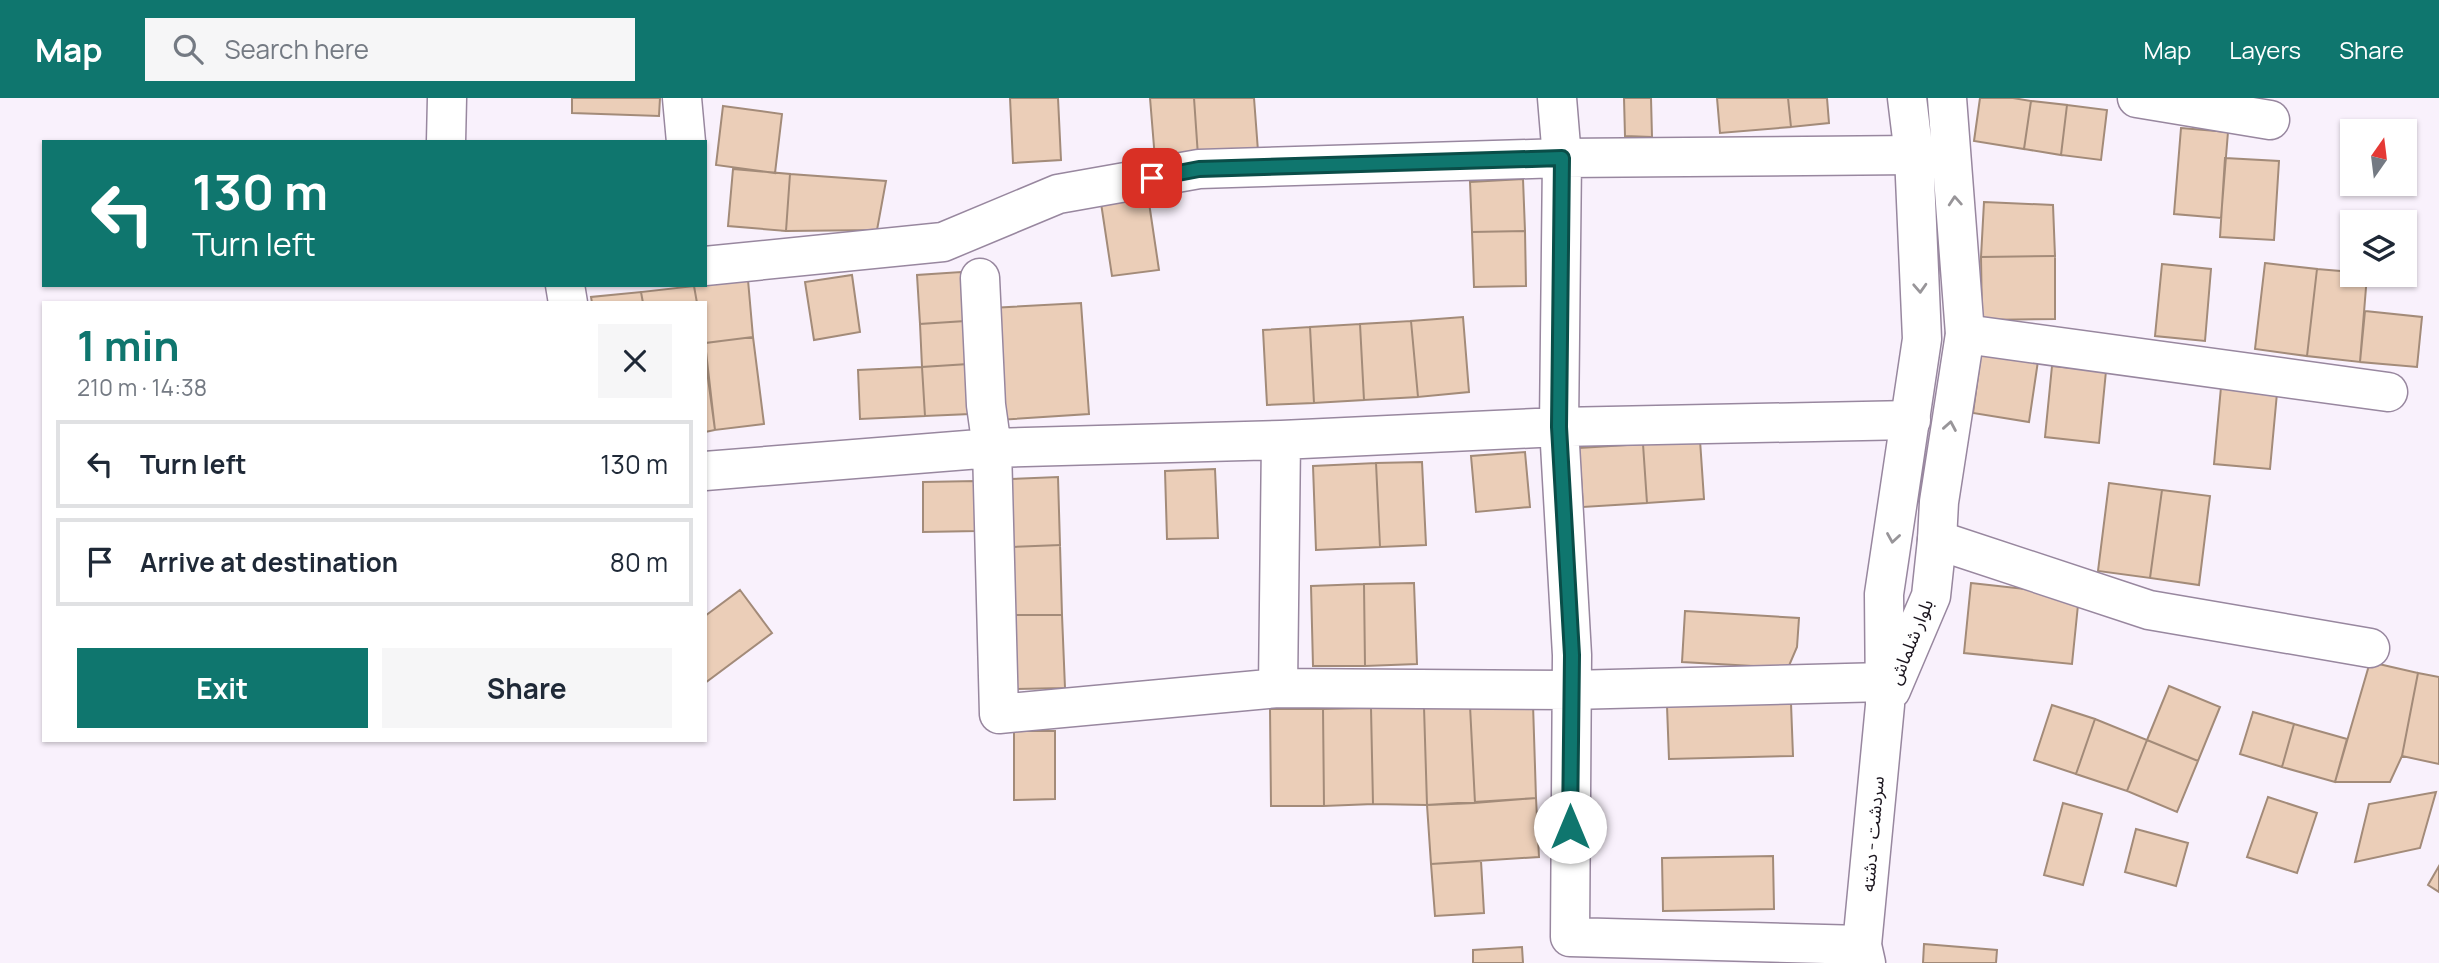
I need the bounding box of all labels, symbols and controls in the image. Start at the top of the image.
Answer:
search box [145,18,635,81]
text: Map [35,27,103,72]
icon: search [169,30,207,68]
text: Search here [225,31,369,67]
text: Map [2144,33,2191,66]
text: Layers [2229,33,2301,66]
text: Share [2339,33,2404,66]
north arrow [2340,119,2417,196]
map controls [2340,119,2417,287]
pin [1122,148,1182,208]
text: 130 m [192,158,328,225]
icon: arrive [1133,159,1171,197]
icon: left [77,168,168,259]
one-way arrow [1948,195,1963,206]
button: layers [2340,210,2417,287]
text: Turn left [192,222,316,266]
one-way arrow [1912,283,1927,294]
text: 1 min [77,316,180,374]
button: close [598,324,672,398]
text: 210 m · 14:38 [77,371,207,403]
one-way arrow [1942,420,1957,432]
icon: left [81,445,119,483]
text: Turn left [140,446,247,482]
text: 130 m [600,446,668,482]
one-way arrow [1886,532,1901,544]
icon: arrive [81,543,119,581]
text: Arrive at destination [140,544,398,580]
text: 80 m [610,544,668,580]
street label: بلوار شلماش [1882,595,1938,688]
button: Exit [77,648,368,728]
button: Share [382,648,672,728]
street label: سردشت - دشته [1855,775,1889,893]
position arrow [1533,790,1607,864]

